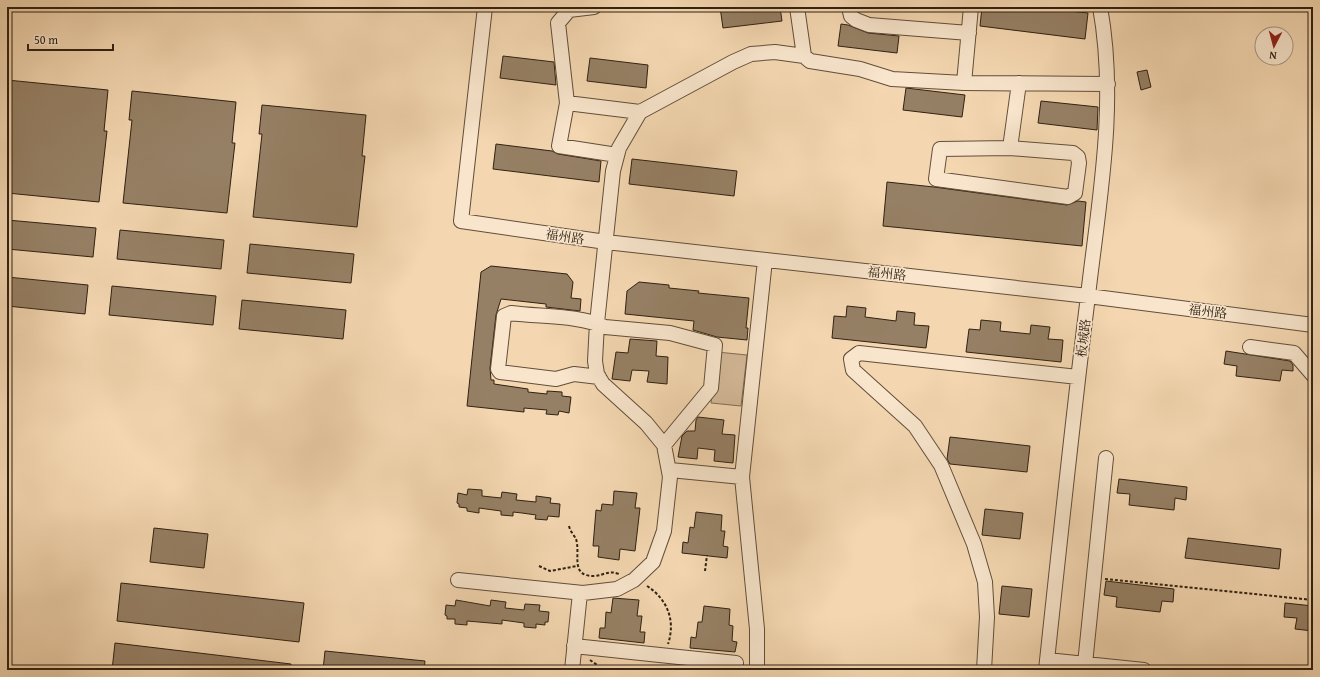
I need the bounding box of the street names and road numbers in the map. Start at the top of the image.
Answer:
street label: 福州路 [544,224,586,249]
street label: 福州路 [867,262,907,285]
street label: 福州路 [1187,300,1228,323]
street label: 板城路 [1072,318,1095,359]

